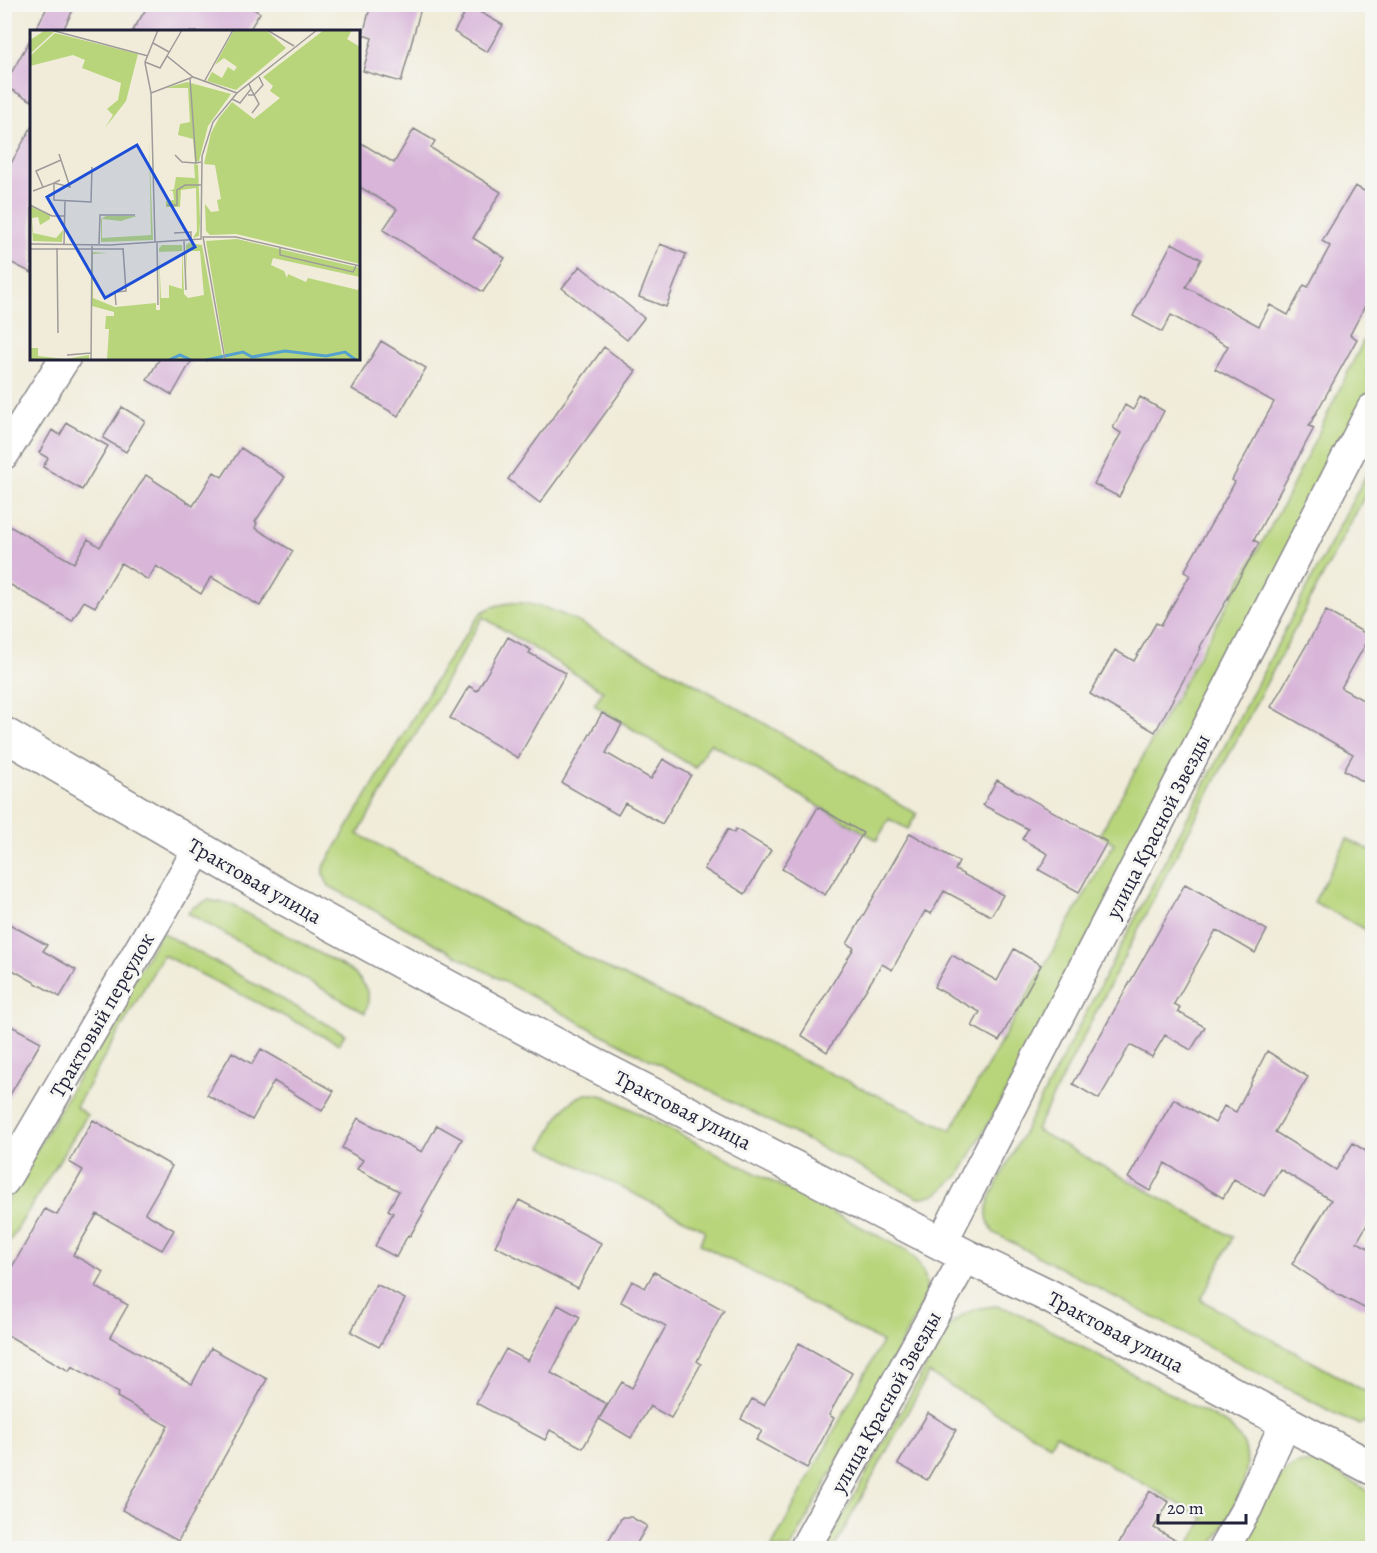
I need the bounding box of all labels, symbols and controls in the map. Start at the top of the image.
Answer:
inset map [30,30,360,360]
street label: улица Красной Звезды [1099,729,1217,924]
street label: Трактовая улица [183,831,327,931]
street label: Трактовый переулок [43,927,161,1103]
street label: Трактовая улица [610,1063,756,1157]
street label: Трактовая улица [1043,1284,1189,1380]
street label: улица Красной Звезды [824,1306,948,1499]
scale bar [1158,1487,1246,1525]
text: 20 m [1167,1496,1204,1520]

